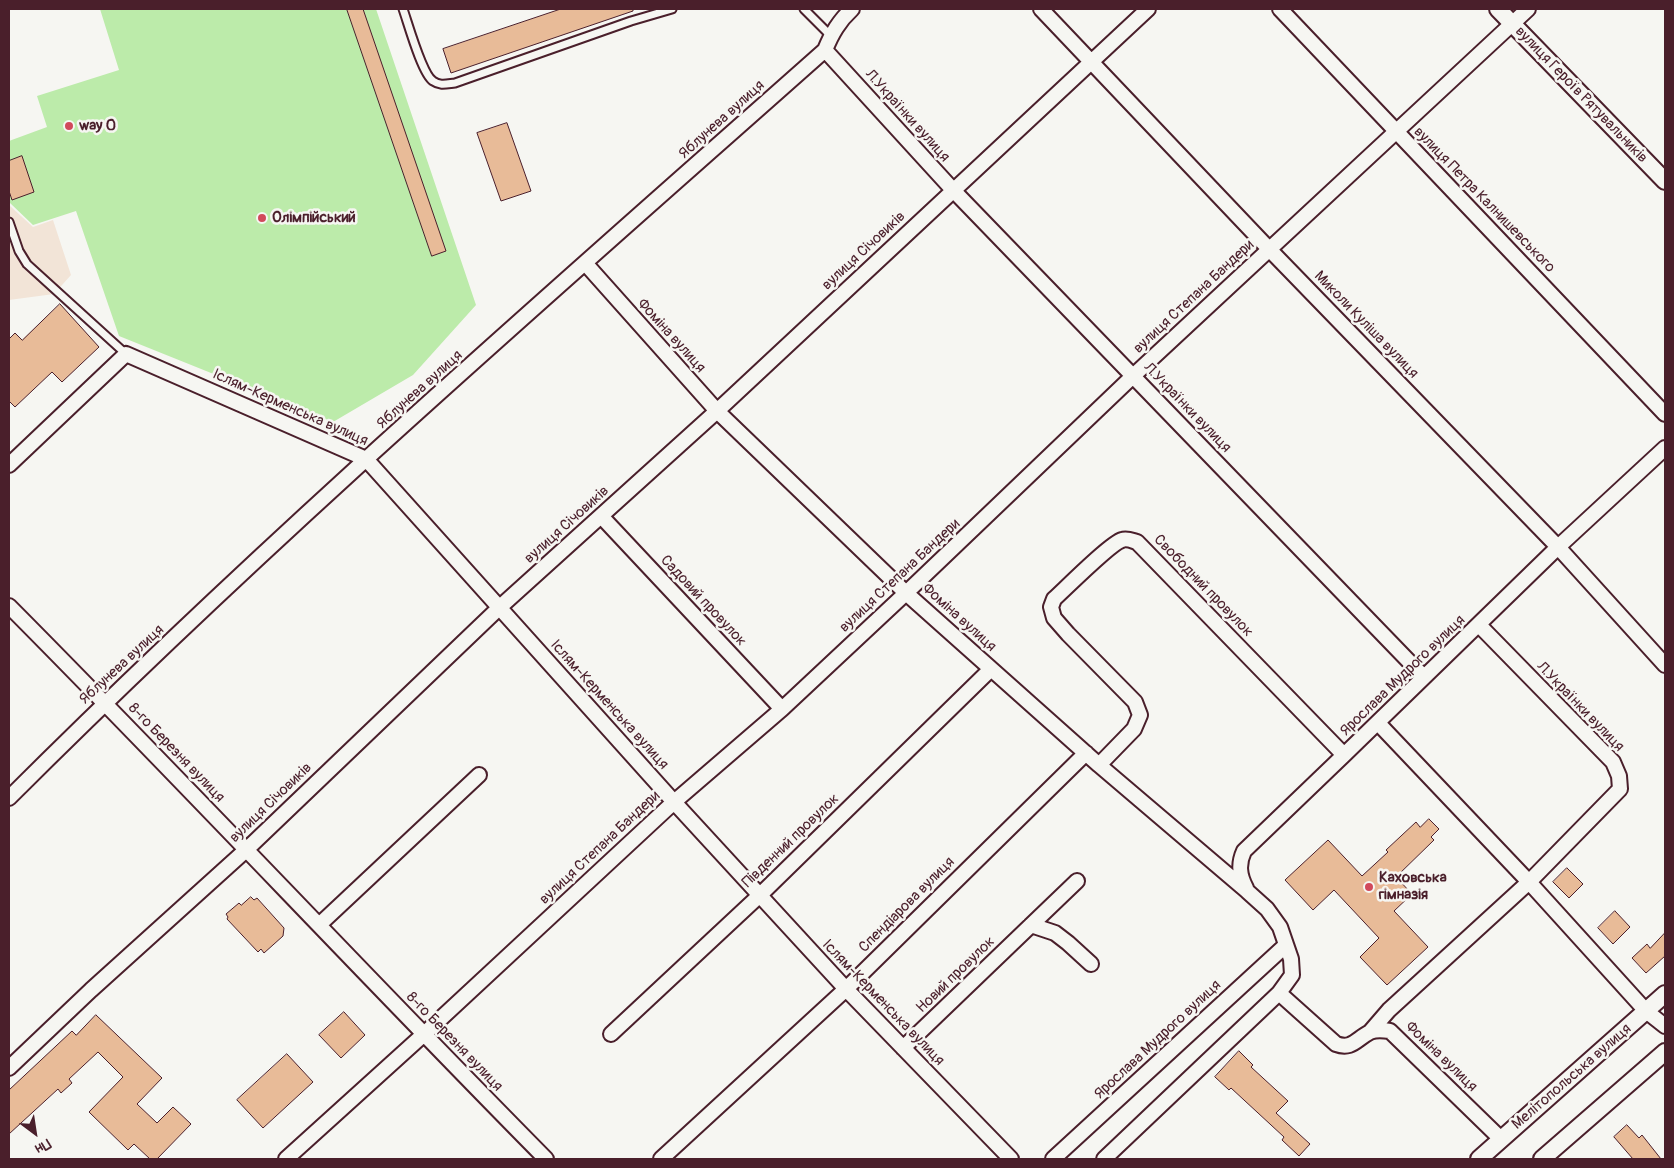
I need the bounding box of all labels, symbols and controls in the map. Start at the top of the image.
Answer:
street label: вулиця Героїв Рятувальників [1511,23,1651,167]
street label: Л.Українки вулиця [861,66,953,166]
street label: Яблунева вулиця [676,77,768,163]
place label: way 0 [79,117,116,135]
marker: way 0 [63,120,75,132]
street label: вулиця Петра Калнишевського [1410,123,1558,277]
street label: вулиця Січовиків [819,208,909,294]
place label: Олімпійський [272,209,356,227]
marker: Олімпійський [256,212,268,224]
street label: вулиця Степана Бандери [1130,236,1258,358]
street label: Миколи Куліша вулиця [1310,268,1422,382]
street label: Фоміна вулиця [633,295,709,377]
street label: Яблунева вулиця [374,347,466,433]
street label: Л.Українки вулиця [1139,359,1235,457]
street label: Іслям-Керменська вулиця [209,366,371,450]
street label: вулиця Січовиків [521,482,613,568]
street label: вулиця Степана Бандери [836,515,964,637]
street label: Свободний провулок [1150,531,1256,641]
street label: Садовий провулок [656,552,750,650]
street label: Фоміна вулиця [918,580,1000,656]
street label: Ярослава Мудрого вулиця [1337,612,1469,740]
street label: Яблунева вулиця [76,621,168,709]
street label: Іслям-Керменська вулиця [546,636,672,774]
street label: Л.Українки вулиця [1532,658,1628,756]
street label: 8-го Березня вулиця [124,700,228,806]
street label: вулиця Січовиків [226,759,316,847]
street label: вулиця Степана Бандери [536,787,664,909]
street label: Південний провулок [739,790,843,892]
street label: Спендіарова вулиця [855,853,959,957]
place label: Каховська гімназія [1379,869,1447,904]
marker: Каховська гімназія [1363,881,1375,893]
street label: Новий провулок [913,933,999,1017]
street label: Іслям-Керменська вулиця [818,936,948,1070]
street label: Ярослава Мудрого вулиця [1091,977,1225,1103]
street label: 8-го Березня вулиця [402,989,506,1095]
street label: Фоміна вулиця [1401,1018,1481,1096]
street label: Мелітопольська вулиця [1509,1020,1635,1134]
north arrow [10,1108,60,1158]
text: Пн [32,1135,54,1158]

